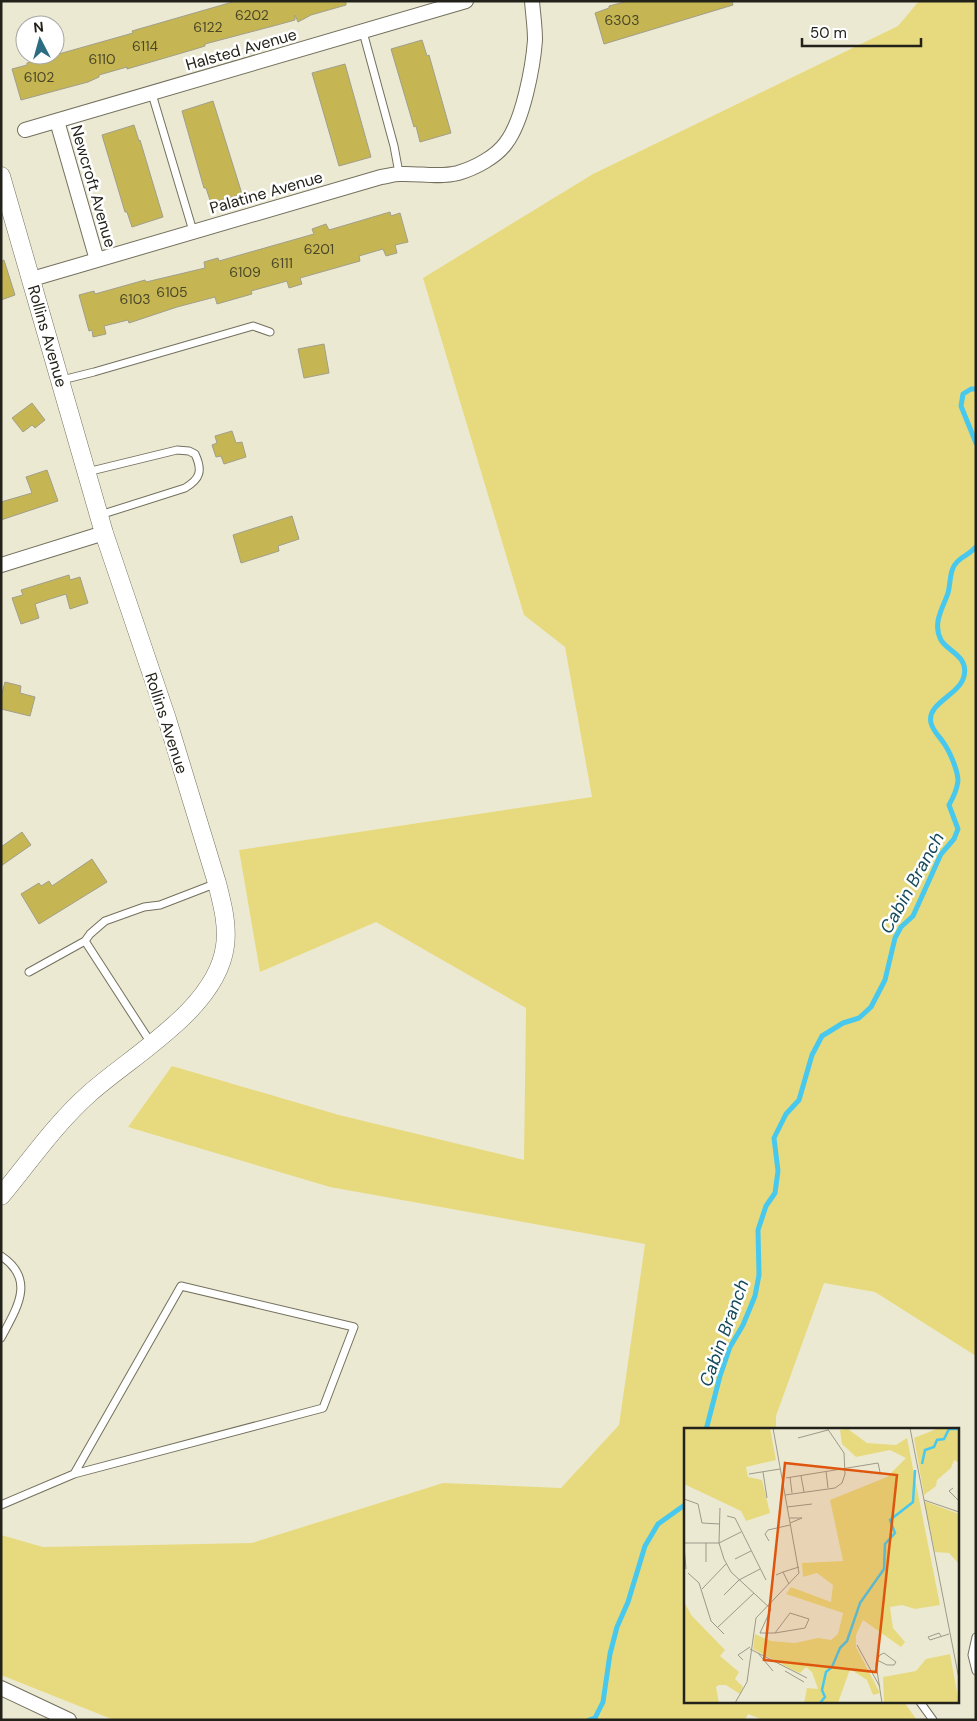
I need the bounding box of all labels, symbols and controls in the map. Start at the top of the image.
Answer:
house number: 6202 [235,6,269,24]
house number: 6303 [605,11,639,29]
north arrow [15,15,65,65]
scale bar [802,15,921,47]
text: N [33,18,45,37]
house number: 6122 [193,18,223,36]
text: 50 m [810,23,847,43]
street label: Halsted Avenue [183,24,299,75]
house number: 6114 [132,37,159,55]
house number: 6110 [88,50,116,68]
house number: 6102 [24,68,54,86]
street label: Newcroft Avenue [66,123,121,250]
street label: Palatine Avenue [207,166,325,219]
house number: 6201 [304,240,334,258]
house number: 6111 [271,254,293,272]
house number: 6109 [229,263,261,281]
street label: Rollins Avenue [23,283,72,390]
house number: 6105 [156,283,188,301]
house number: 6103 [119,290,151,308]
street label: Rollins Avenue [140,670,193,776]
water label: Cabin Branch [874,828,950,938]
water label: Cabin Branch [694,1276,754,1390]
inset map [684,1428,960,1704]

